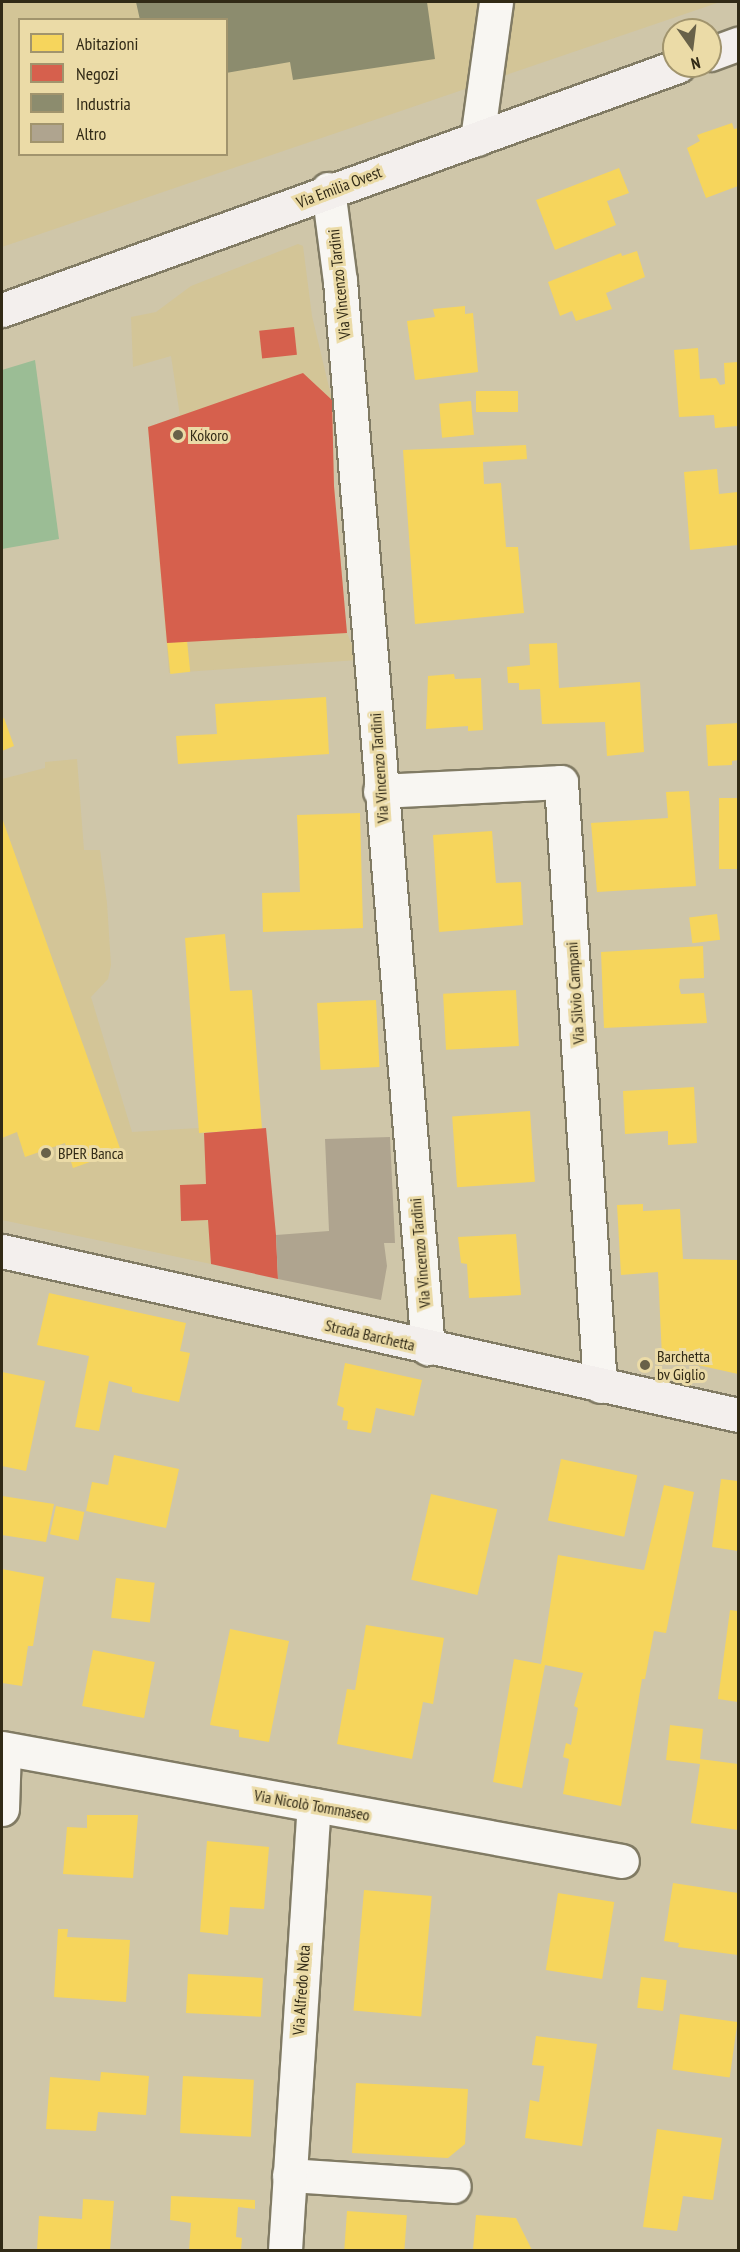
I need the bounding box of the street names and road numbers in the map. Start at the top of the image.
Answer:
street label: Via Emilia Ovest [294,162,384,212]
street label: Via Vincenzo Tardini [324,228,354,340]
street label: Via Vincenzo Tardini [366,712,392,824]
street label: Via Silvio Campani [562,941,588,1045]
street label: Via Vincenzo Tardini [406,1197,434,1309]
street label: Strada Barchetta [323,1315,417,1355]
street label: Via Nicolò Tommaseo [252,1785,372,1825]
street label: Via Alfredo Nota [288,1944,314,2036]

